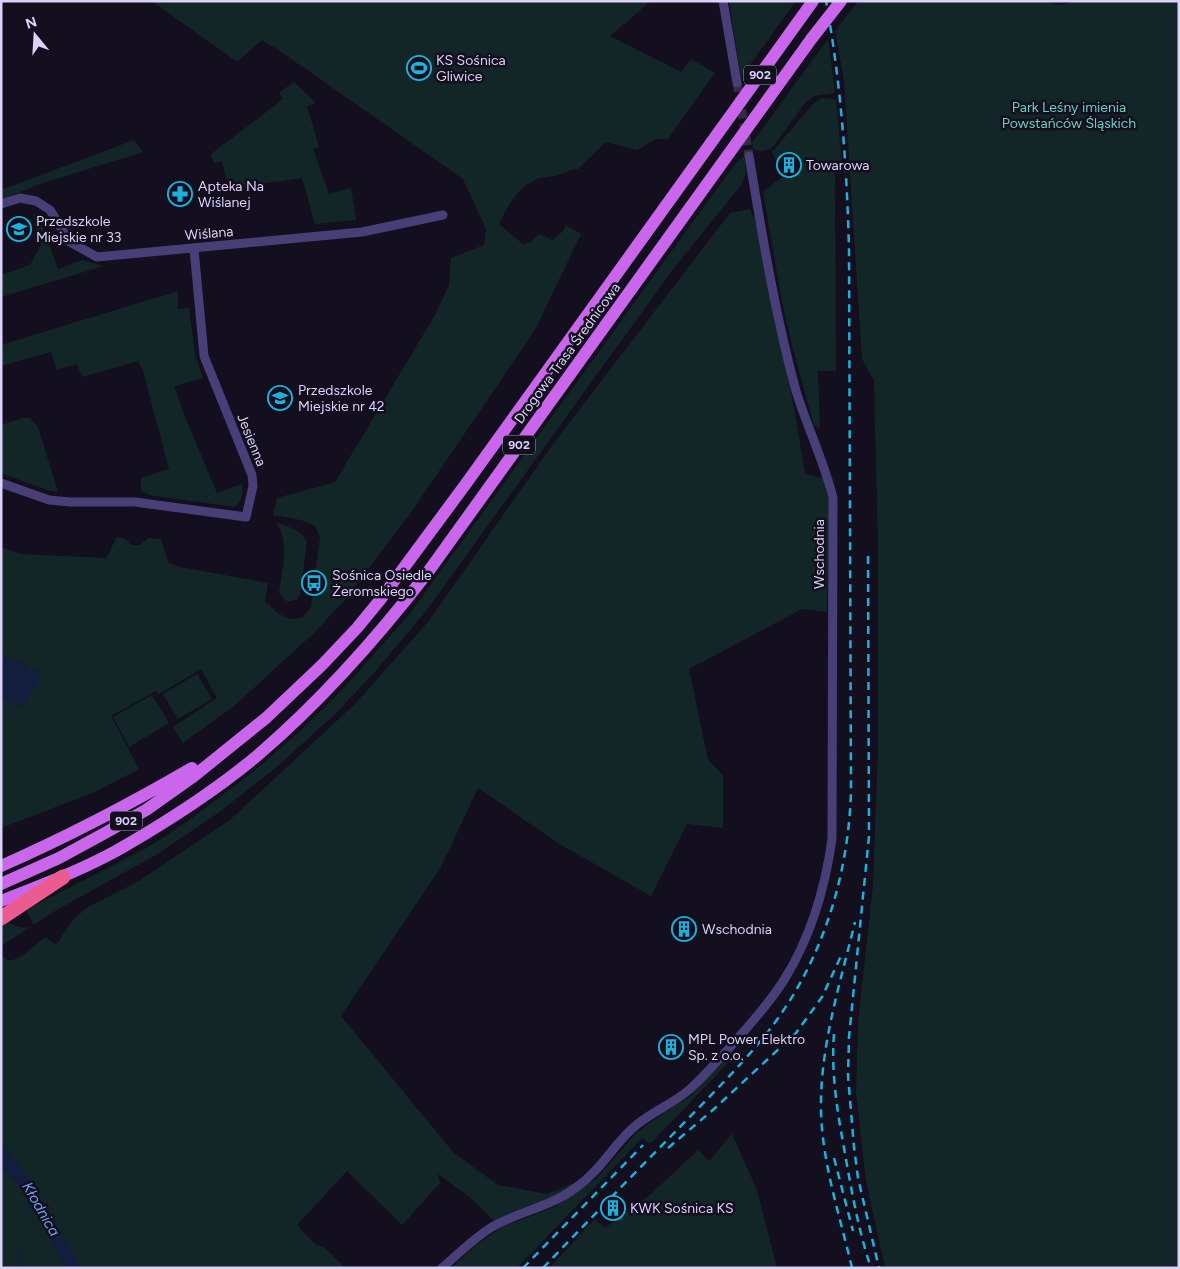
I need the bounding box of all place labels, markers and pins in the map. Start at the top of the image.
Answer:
place label: KS Sośnica Gliwice [436,52,506,85]
sports icon: KS Sośnica Gliwice [406,55,432,81]
building icon: Towarowa [776,152,802,178]
place label: Towarowa [806,157,869,174]
place label: Apteka Na Wiślanej [198,178,264,211]
pharmacy icon: Apteka Na Wiślanej [167,181,193,207]
place label: Przedszkole Miejskie nr 33 [36,213,121,246]
school or university icon: Przedszkole Miejskie nr 33 [6,216,32,242]
place label: Przedszkole Miejskie nr 42 [298,382,385,415]
school or university icon: Przedszkole Miejskie nr 42 [267,385,293,411]
place label: Sośnica Osiedle Żeromskiego [332,567,432,600]
bus stop icon: Sośnica Osiedle Żeromskiego [301,570,327,596]
building icon: Wschodnia [671,916,697,942]
place label: Wschodnia [702,921,772,938]
place label: MPL Power Elektro Sp. z o.o. [688,1031,805,1064]
building icon: MPL Power Elektro Sp. z o.o. [658,1034,684,1060]
building icon: KWK Sośnica KS [600,1195,626,1221]
place label: KWK Sośnica KS [630,1200,734,1217]

